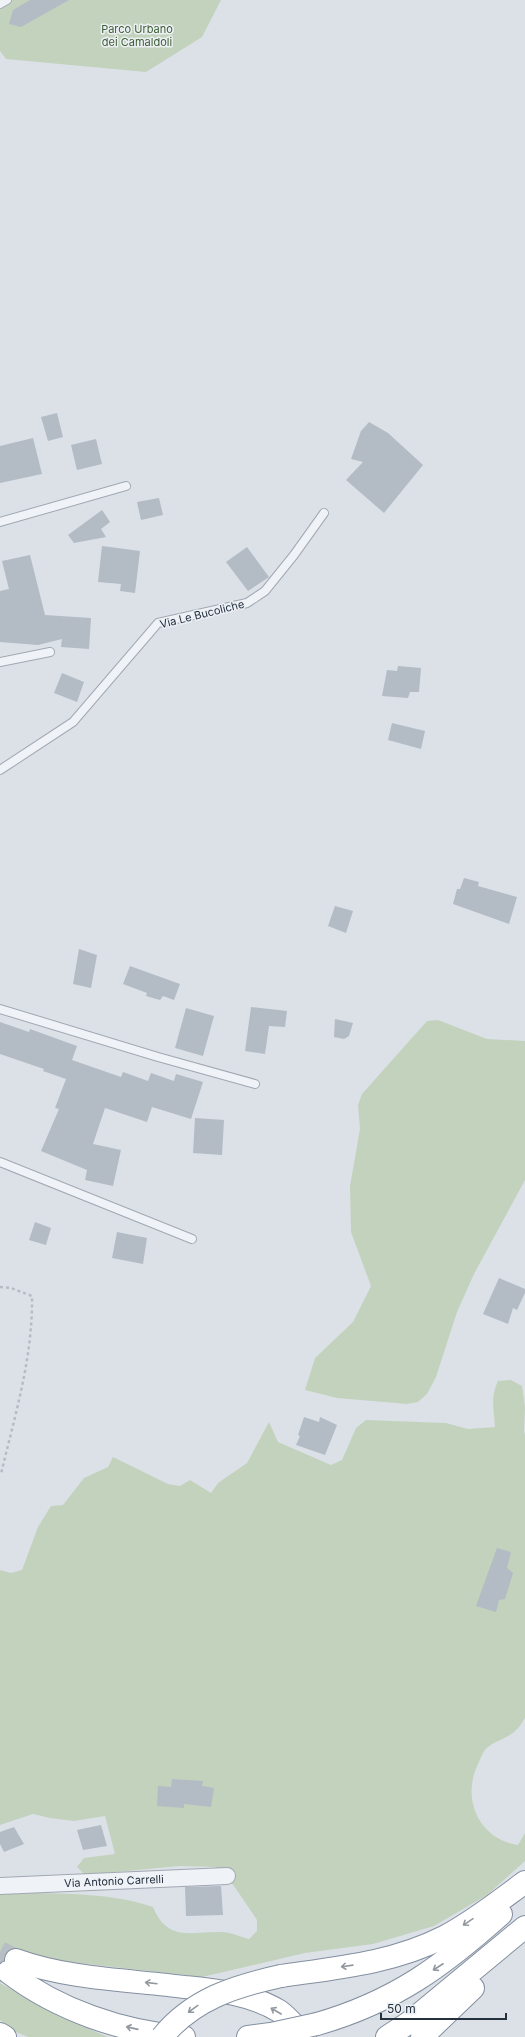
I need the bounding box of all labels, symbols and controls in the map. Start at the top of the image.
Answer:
park label: Parco Urbano dei Camaldoli [101,22,173,49]
street label: Via Le Bucoliche [158,597,246,631]
street label: Via Antonio Carrelli [64,1872,164,1890]
one-way arrow [463,1918,474,1926]
one-way arrow [341,1962,354,1970]
one-way arrow [432,1963,444,1971]
one-way arrow [145,1979,158,1987]
scale bar [381,1995,506,2021]
text: 50 m [387,2001,416,2016]
one-way arrow [187,2005,198,2013]
one-way arrow [270,2006,282,2014]
one-way arrow [125,2024,138,2032]

